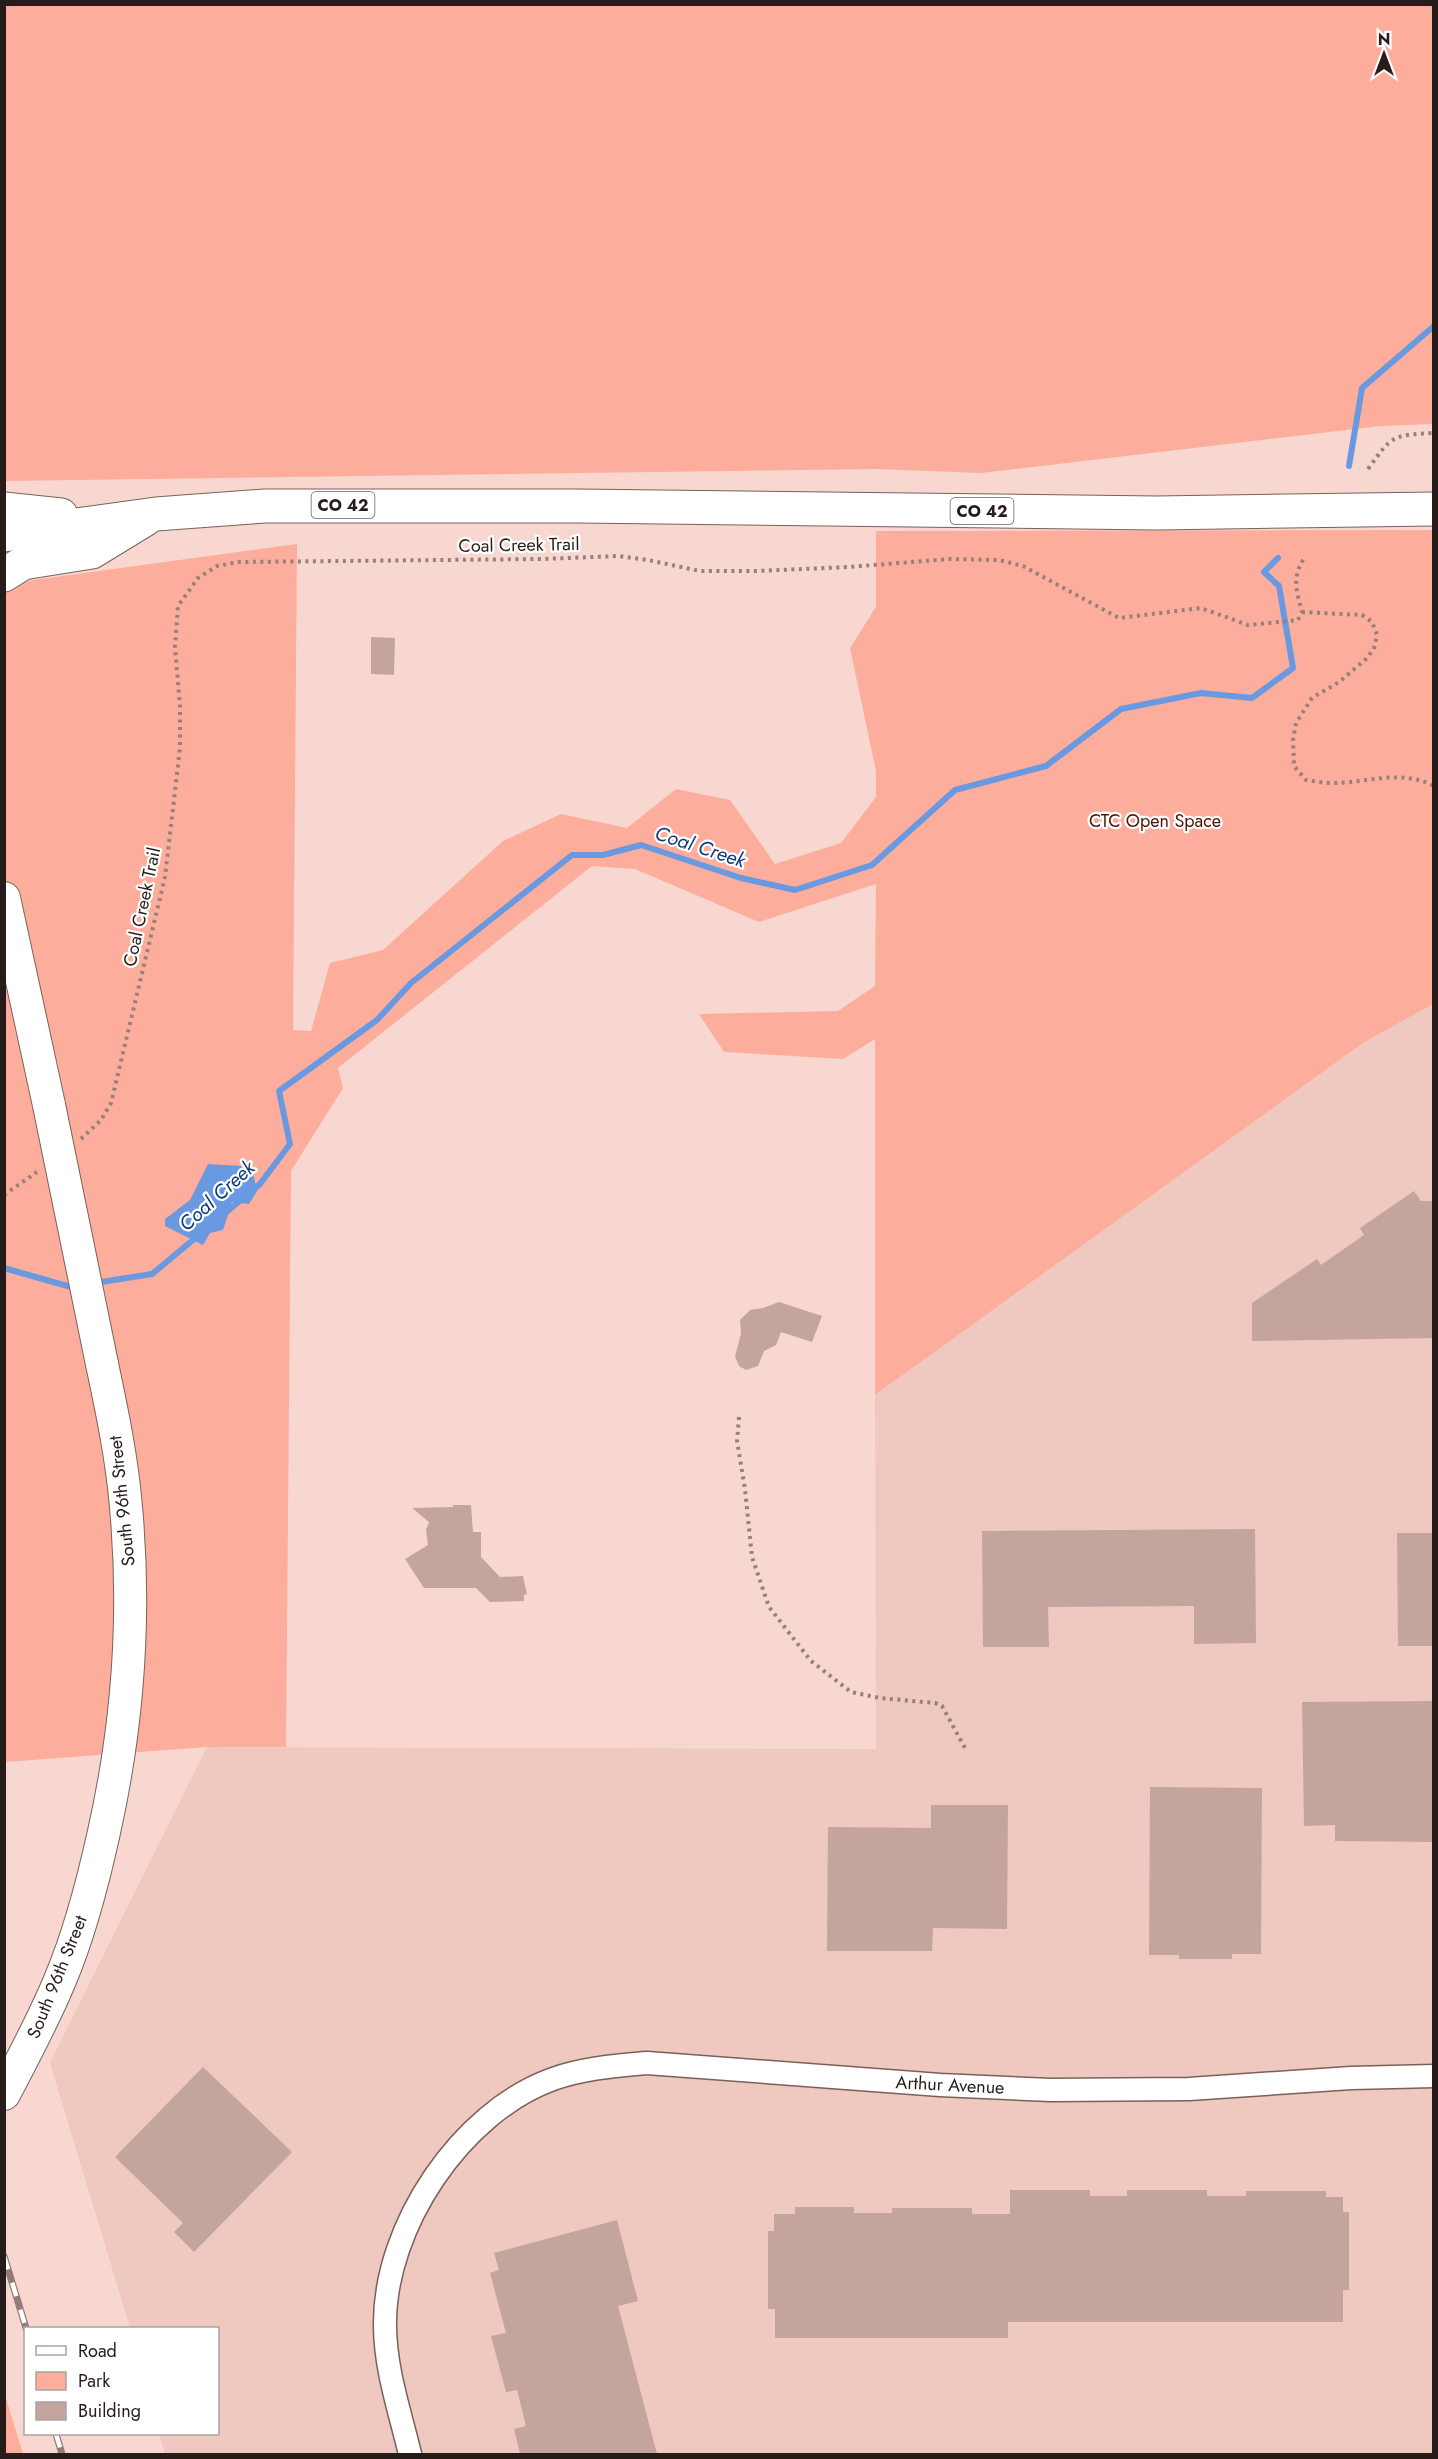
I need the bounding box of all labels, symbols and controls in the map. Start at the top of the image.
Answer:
north arrow [1354,24,1414,84]
text: N [1378,28,1390,51]
road number: CO 42 [312,492,374,518]
road number: CO 42 [950,498,1014,524]
street label: Coal Creek Trail [458,531,580,559]
park label: CTC Open Space [1089,808,1221,834]
water label: Coal Creek [651,819,750,876]
street label: Coal Creek Trail [117,845,167,969]
water label: Coal Creek [173,1153,263,1238]
street label: South 96th Street [102,1434,142,1568]
street label: South 96th Street [20,1911,94,2043]
street label: Arthur Avenue [895,2069,1005,2101]
legend [24,2327,219,2435]
text: Road [78,2338,117,2364]
text: Park [78,2368,110,2394]
text: Building [78,2398,141,2424]

